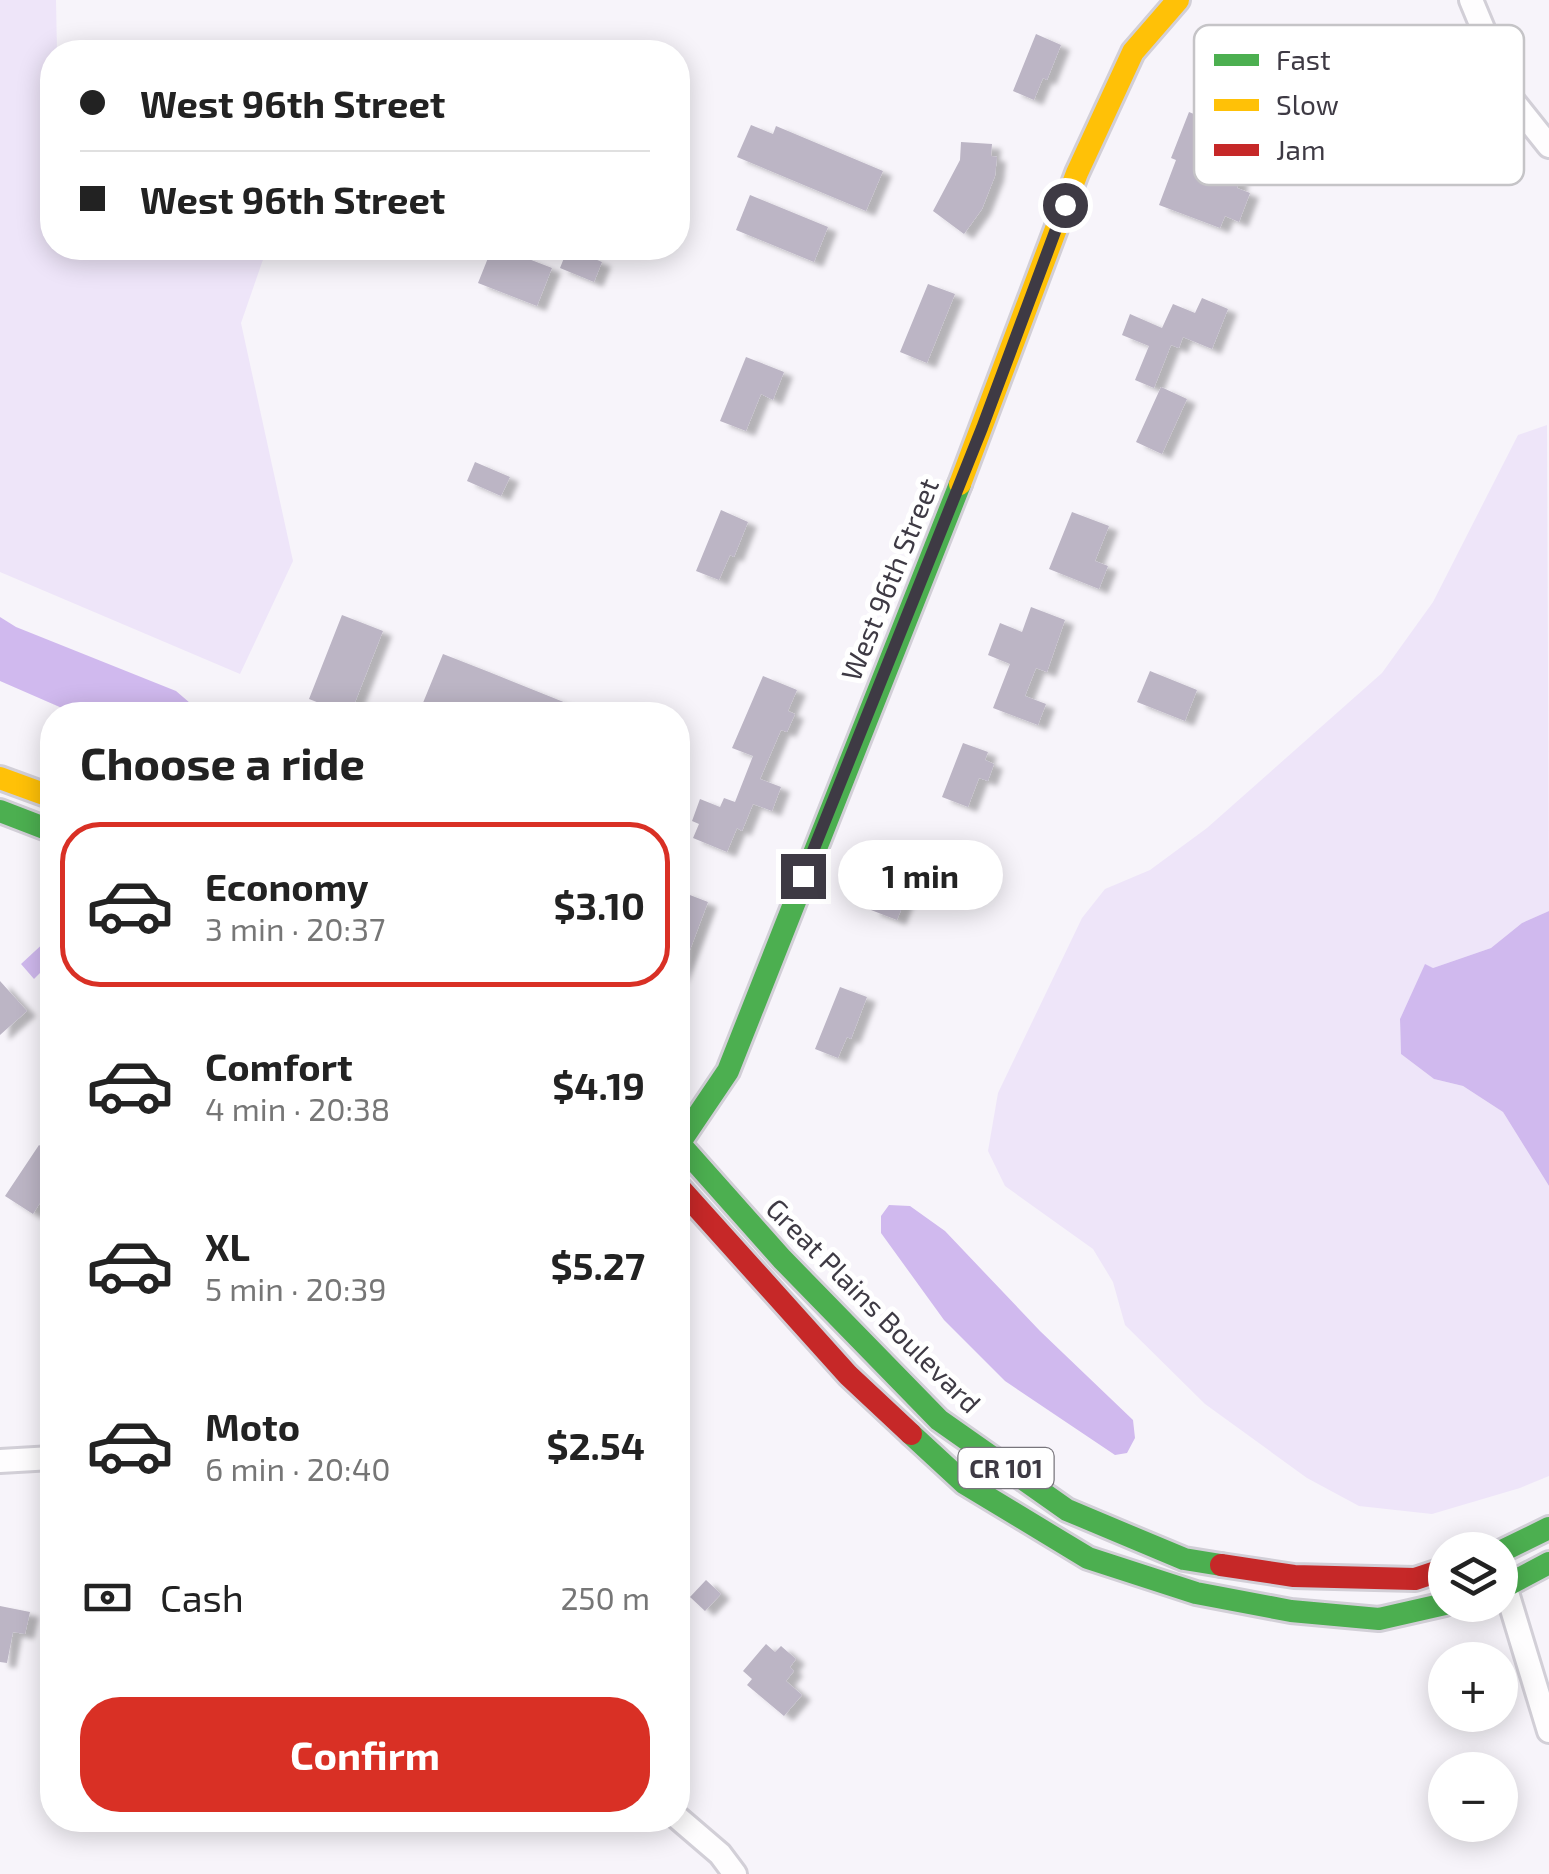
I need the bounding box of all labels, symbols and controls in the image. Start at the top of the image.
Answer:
legend [1194,25,1524,185]
text: Fast [1276,42,1331,76]
text: West 96th Street [140,80,445,126]
text: Slow [1276,87,1339,121]
text: Jam [1276,132,1325,166]
text: West 96th Street [140,176,445,222]
route start [1043,183,1088,228]
street label: West 96th Street [833,473,945,685]
text: Choose a ride [80,735,365,789]
callout: 1 min [838,841,1003,911]
route end [781,854,826,899]
text: 1 min [882,856,959,894]
icon: car [85,860,175,950]
text: Economy [205,863,369,909]
text: $3.10 [553,882,645,928]
text: 3 min · 20:37 [205,909,385,947]
icon: car [85,1040,175,1130]
text: Comfort [205,1043,353,1089]
text: $4.19 [552,1062,645,1108]
text: 4 min · 20:38 [205,1089,390,1127]
street label: Great Plains Boulevard [760,1191,988,1419]
icon: car [85,1220,175,1310]
text: XL [205,1223,250,1269]
text: $5.27 [551,1242,645,1288]
text: 5 min · 20:39 [205,1269,387,1307]
icon: car [85,1400,175,1490]
text: Moto [205,1403,300,1449]
text: $2.54 [546,1422,645,1468]
road number: CR 101 [958,1448,1054,1488]
text: 6 min · 20:40 [205,1449,391,1487]
map controls [1428,1532,1518,1842]
button: layers [1428,1532,1518,1622]
icon: cash [80,1570,135,1625]
text: Cash [160,1574,244,1620]
text: 250 m [560,1578,650,1616]
button: + [1428,1642,1518,1732]
button: Confirm [80,1697,650,1812]
button: − [1428,1752,1518,1842]

